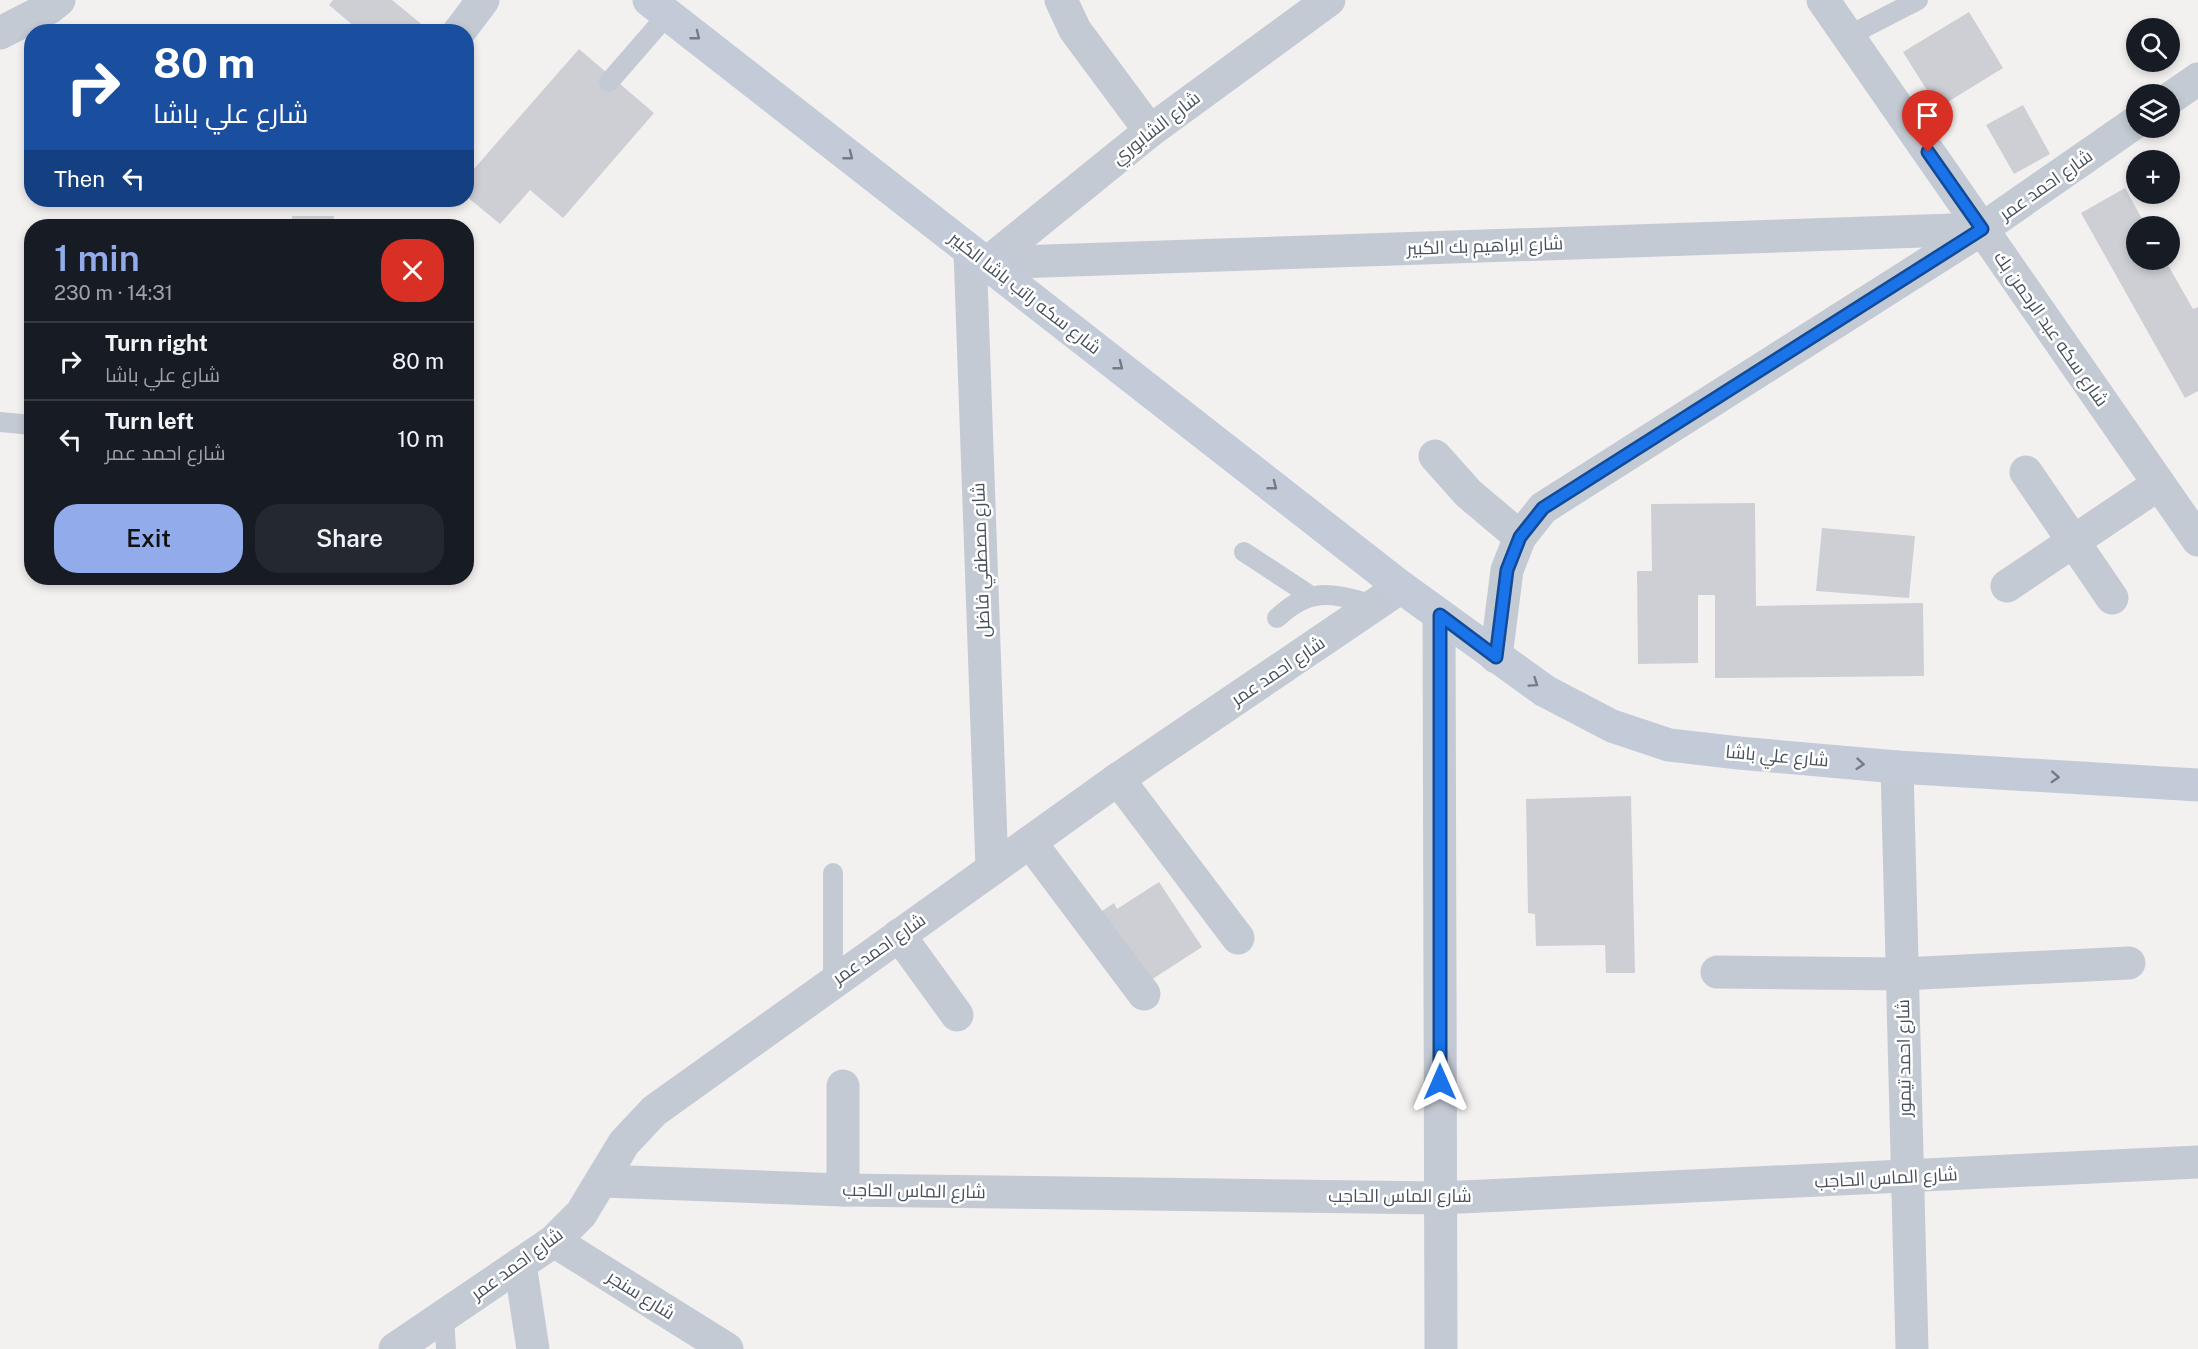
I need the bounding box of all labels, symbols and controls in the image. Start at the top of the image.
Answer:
map controls [2126,18,2180,270]
button: search [2126,18,2180,72]
one-way arrow [689,29,700,40]
text: 80 m [153,38,255,87]
icon: right [54,48,132,126]
button: layers [2126,84,2180,138]
street label: شارع الشابوري [1108,87,1206,172]
pin [1902,90,1953,152]
text: شارع علي باشا [153,97,308,129]
icon: arrive [1911,99,1944,132]
street label: شارع احمد عمر [1994,145,2097,227]
one-way arrow [842,149,853,160]
button: + [2126,150,2180,204]
icon: left [117,162,150,195]
text: Then [54,166,105,192]
button: − [2126,216,2180,270]
street label: شارع سكه راتب باشا الكبير [943,226,1105,360]
street label: شارع ابراهيم بك الكبير [1405,232,1564,261]
text: 1 min [54,237,140,279]
button: close [381,239,444,302]
street label: شارع سكه عبد الرحمن بك [1988,247,2113,411]
text: 230 m · 14:31 [54,281,173,305]
text: Turn right [105,330,208,356]
icon: right [54,345,87,378]
text: 80 m [392,348,444,374]
one-way arrow [1112,358,1123,369]
text: شارع علي باشا [105,363,220,387]
text: Turn left [105,408,194,434]
icon: left [54,423,87,456]
text: 10 m [397,426,444,452]
text: شارع احمد عمر [105,441,225,465]
one-way arrow [1266,479,1277,490]
street label: شارع مصطفي فاضل [967,482,998,638]
button: Exit [54,504,243,573]
button: Share [255,504,444,573]
street label: شارع احمد عمر [1226,632,1330,712]
one-way arrow [1527,676,1538,687]
street label: شارع علي باشا [1724,741,1830,774]
one-way arrow [1856,757,1865,770]
one-way arrow [2050,770,2059,783]
street label: شارع احمد عمر [827,909,930,991]
street label: شارع احمد تيمور [1892,999,1917,1118]
position arrow [1408,1050,1472,1114]
street label: شارع الماس الحاجب [1814,1163,1958,1194]
street label: شارع الماس الحاجب [842,1179,986,1204]
street label: شارع الماس الحاجب [1328,1185,1472,1208]
street label: شارع احمد عمر [466,1223,568,1306]
street label: شارع سنجر [602,1265,679,1325]

